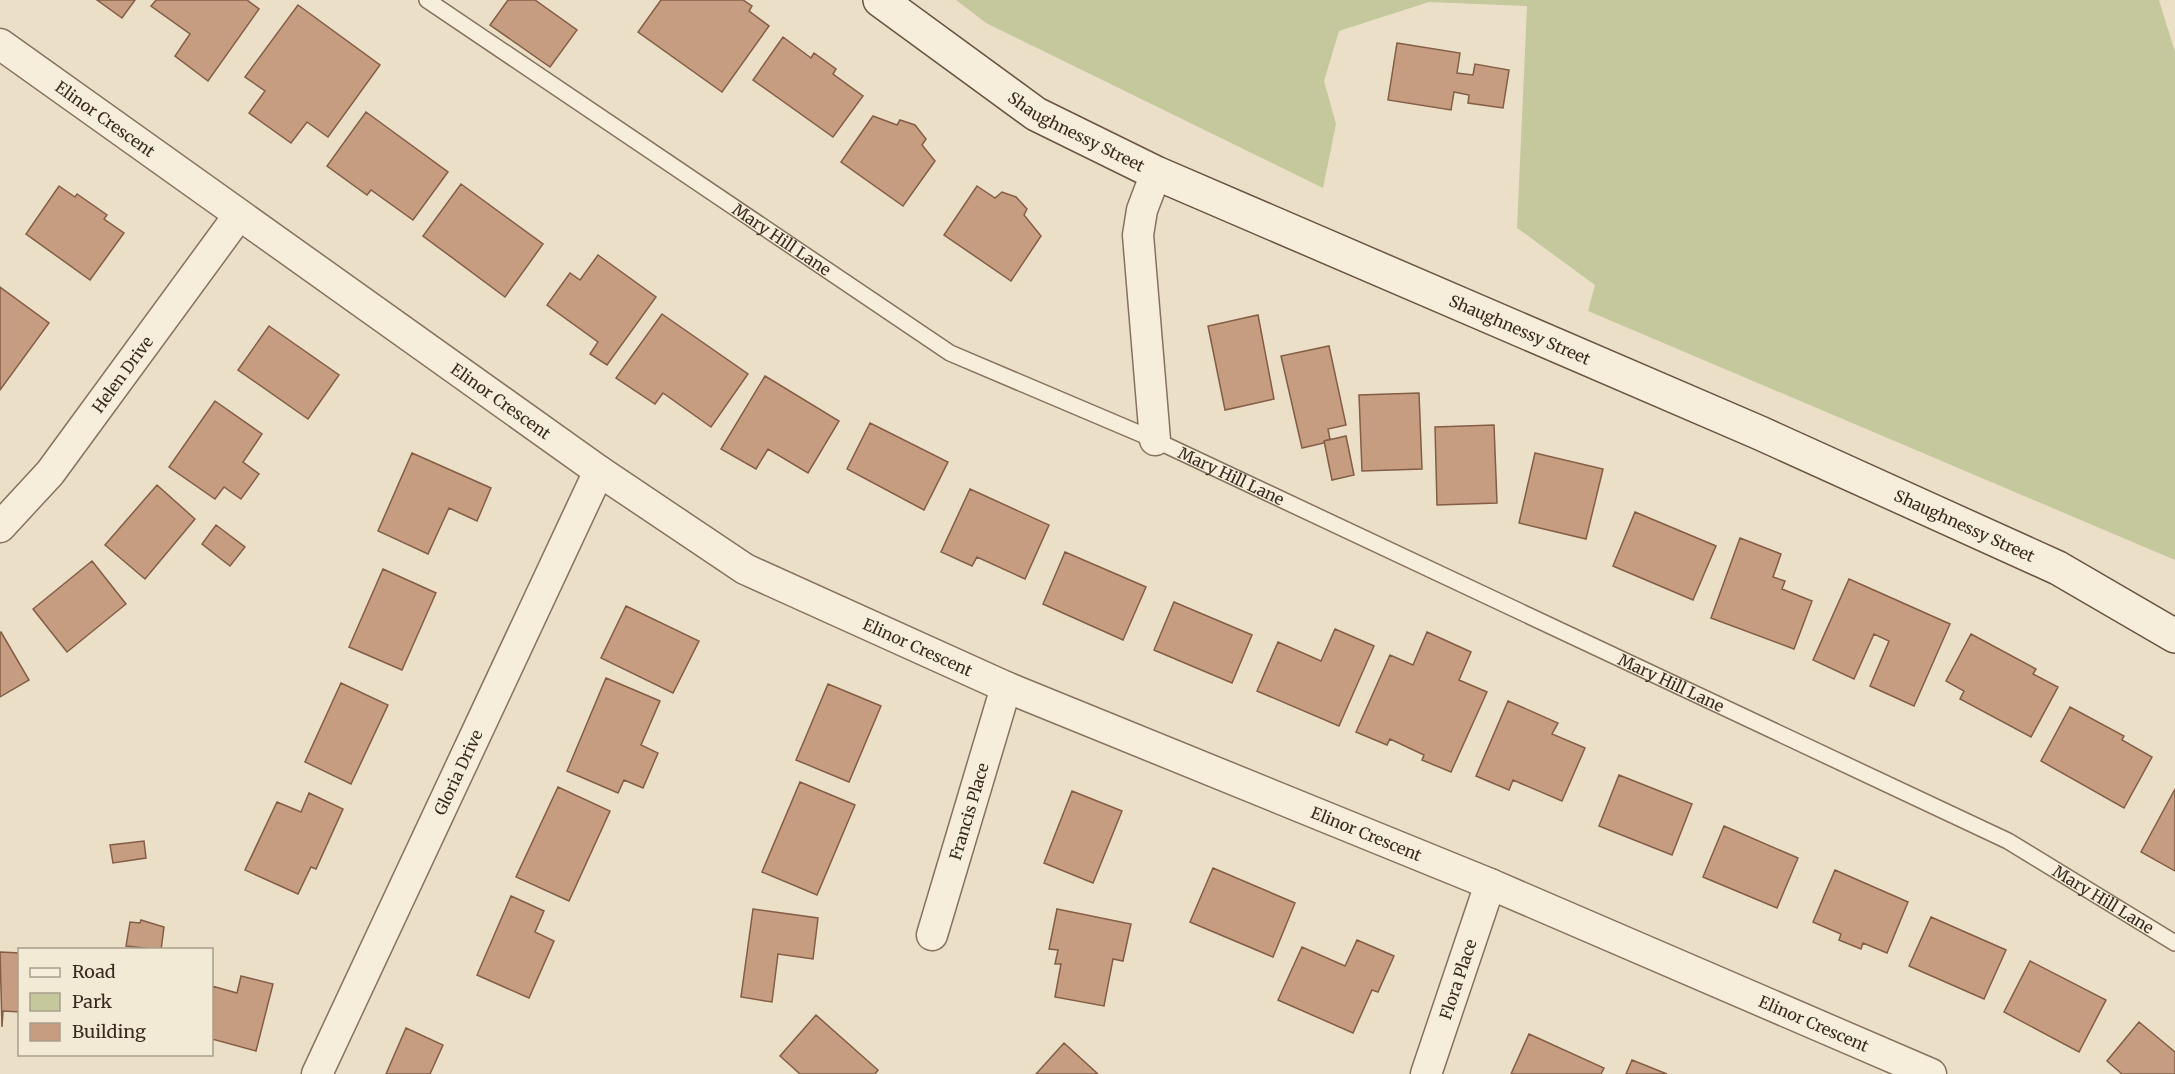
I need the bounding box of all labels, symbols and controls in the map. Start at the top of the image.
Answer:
street label: Elinor Crescent [51,77,159,162]
street label: Shaughnessy Street [1004,87,1149,176]
street label: Mary Hill Lane [729,199,835,280]
street label: Shaughnessy Street [1446,290,1594,369]
street label: Helen Drive [88,332,157,417]
street label: Elinor Crescent [447,359,555,444]
street label: Mary Hill Lane [1175,442,1287,509]
street label: Shaughnessy Street [1891,485,2038,566]
street label: Elinor Crescent [860,614,976,681]
street label: Mary Hill Lane [1615,649,1727,716]
street label: Gloria Drive [429,726,487,818]
street label: Francis Place [945,760,993,862]
street label: Elinor Crescent [1308,802,1425,865]
street label: Mary Hill Lane [2049,861,2158,938]
street label: Flora Place [1435,936,1481,1022]
legend [18,948,213,1056]
text: Road [72,960,116,983]
text: Park [72,990,113,1013]
street label: Elinor Crescent [1756,991,1872,1056]
text: Building [72,1020,146,1043]

